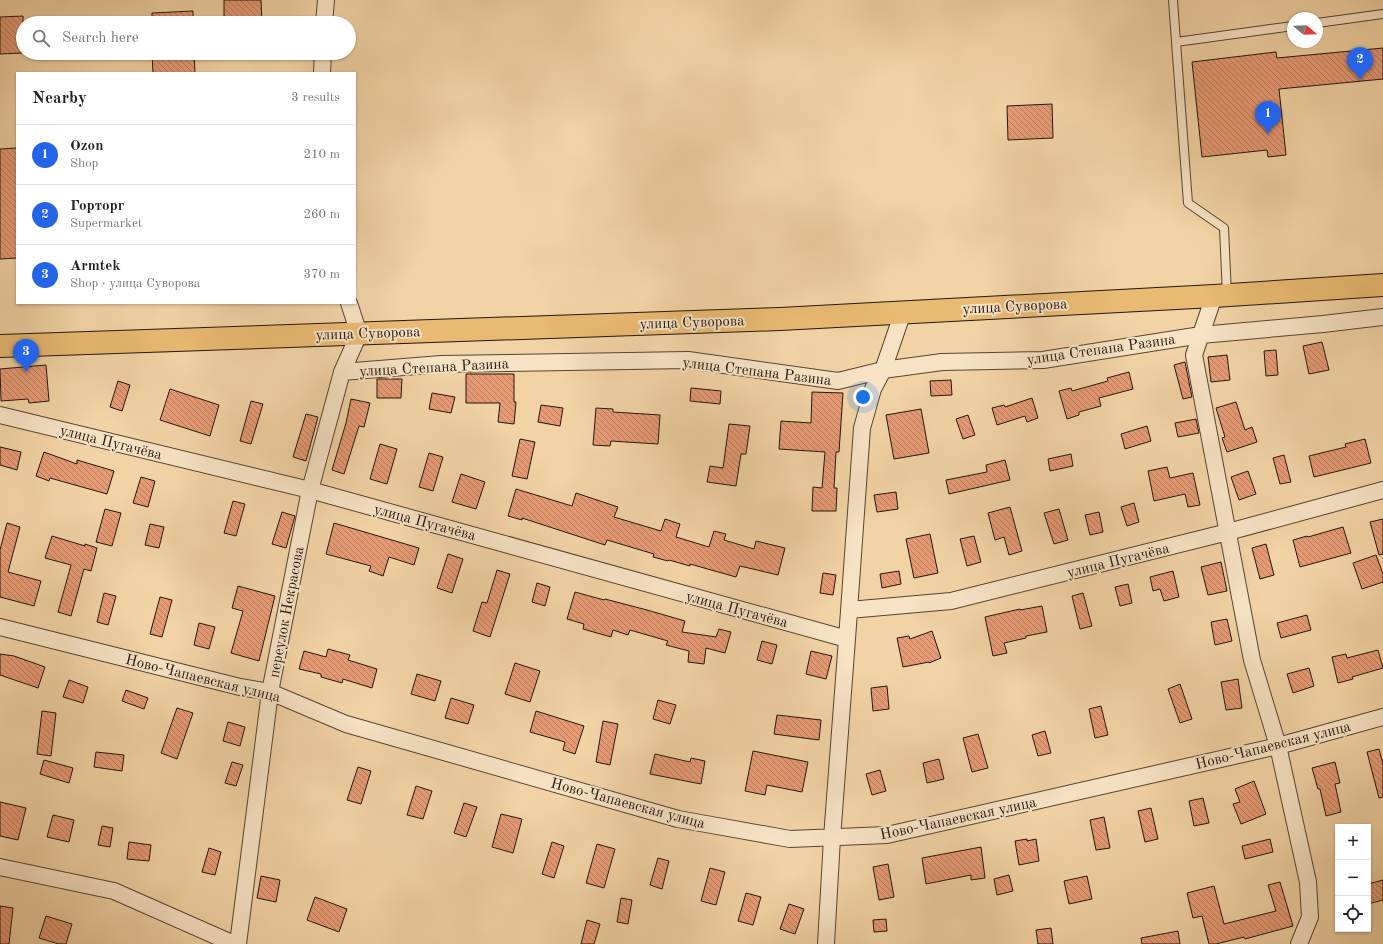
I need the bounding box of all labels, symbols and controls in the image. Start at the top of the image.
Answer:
north arrow [1287,12,1323,48]
search box [16,16,356,60]
icon: search [30,27,52,49]
text: Search here [62,31,139,46]
pin: 2 [1347,47,1373,80]
text: Nearby [32,90,87,107]
text: 3 results [291,91,340,104]
pin: 1 [1255,101,1281,134]
text: Ozon [70,139,103,154]
text: 1 [41,148,49,161]
text: 210 m [303,148,340,161]
text: Shop [70,157,98,170]
text: Горторг [70,199,124,214]
text: 2 [41,208,49,221]
text: 260 m [303,208,340,221]
text: Supermarket [70,217,142,230]
text: Armtek [70,259,121,274]
text: 3 [41,268,49,281]
text: 370 m [303,268,340,281]
text: Shop · улица Суворова [70,277,200,290]
street label: улица Суворова [962,297,1069,318]
street label: улица Суворова [639,314,745,333]
street label: улица Суворова [315,325,421,344]
street label: улица Степана Разина [1026,333,1177,368]
pin: 3 [13,339,39,372]
street label: улица Степана Разина [682,356,833,389]
street label: улица Степана Разина [359,357,510,380]
your location [853,387,873,407]
street label: улица Пугачёва [58,423,164,464]
street label: улица Пугачёва [372,503,478,544]
street label: улица Пугачёва [1066,541,1172,581]
street label: переулок Некрасова [267,545,308,679]
street label: улица Пугачёва [684,590,790,631]
street label: Ново-Чапаевская улица [123,653,282,706]
street label: Ново-Чапаевская улица [1194,720,1353,773]
street label: Ново-Чапаевская улица [549,777,707,832]
street label: Ново-Чапаевская улица [879,795,1038,843]
map controls [1335,824,1371,932]
button: + [1335,824,1371,860]
button: − [1335,860,1371,896]
button: locate [1335,896,1371,932]

